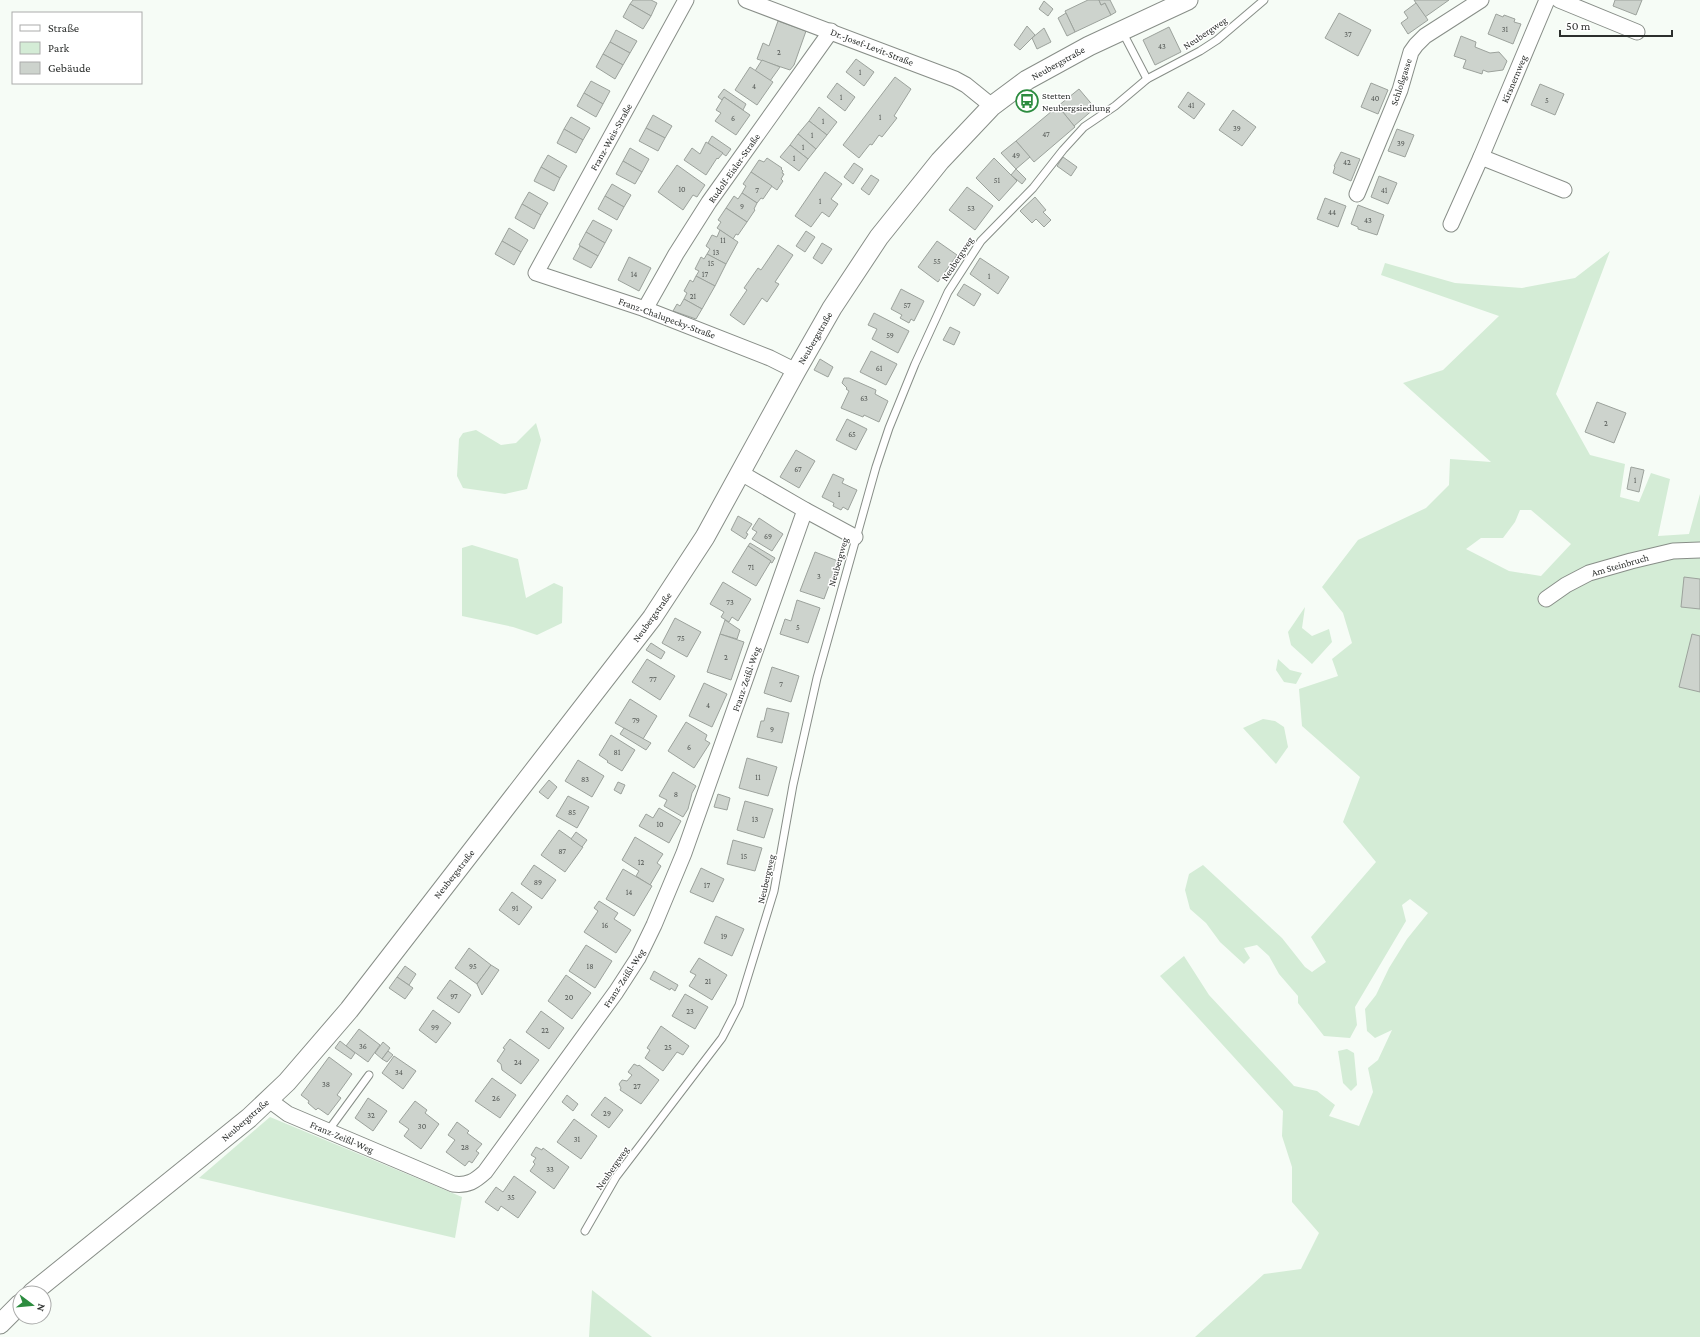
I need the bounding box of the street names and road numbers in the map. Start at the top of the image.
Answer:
street label: Neubergweg [1181,14,1229,52]
street label: Dr.-Josef-Levit-Straße [829,26,916,68]
street label: Neubergstraße [1029,44,1087,82]
street label: Kirsnernweg [1499,53,1529,105]
street label: Schloßgasse [1388,56,1414,107]
street label: Franz-Weis-Straße [588,101,634,173]
street label: Rudolf-Eisler-Straße [706,131,762,205]
street label: Neubergweg [939,235,975,283]
street label: Franz-Chalupecky-Straße [617,295,718,341]
street label: Neubergstraße [795,309,835,366]
street label: Neubergweg [826,536,850,588]
street label: Am Steinbruch [1590,551,1651,578]
street label: Neubergstraße [630,589,674,644]
street label: Franz-Zeißl-Weg [730,645,762,713]
street label: Neubergstraße [431,847,477,901]
street label: Neubergweg [755,853,777,905]
street label: Franz-Zeißl-Weg [601,946,647,1009]
street label: Neubergstraße [219,1096,271,1144]
street label: Franz-Zeißl-Weg [309,1119,376,1155]
street label: Neubergweg [593,1144,631,1192]

